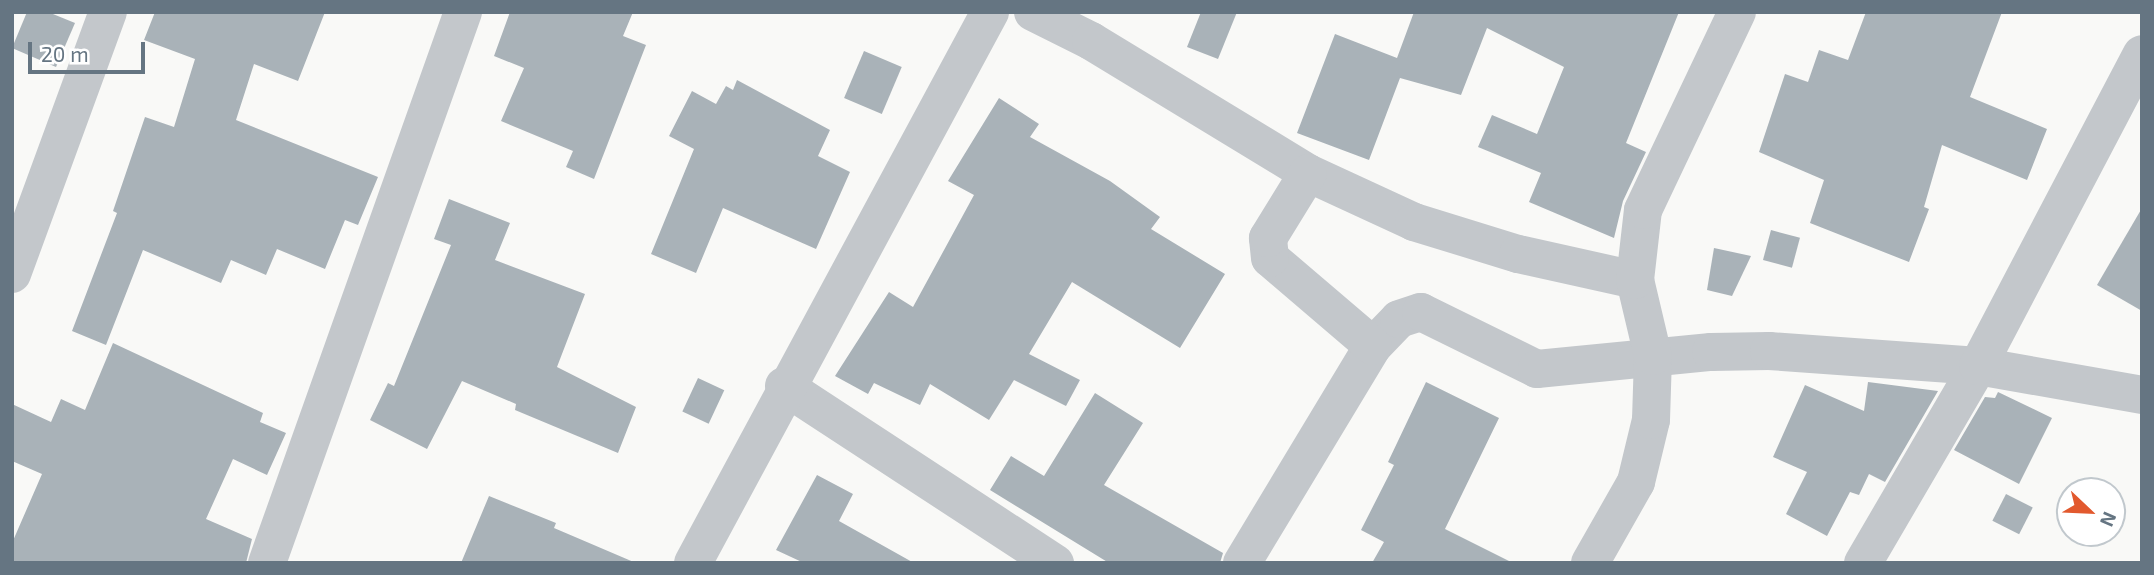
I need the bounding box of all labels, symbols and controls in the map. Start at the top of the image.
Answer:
scale bar [32,28,149,72]
text: 20 m [41,41,89,66]
north arrow [2056,477,2126,547]
text: N [2096,509,2122,530]

